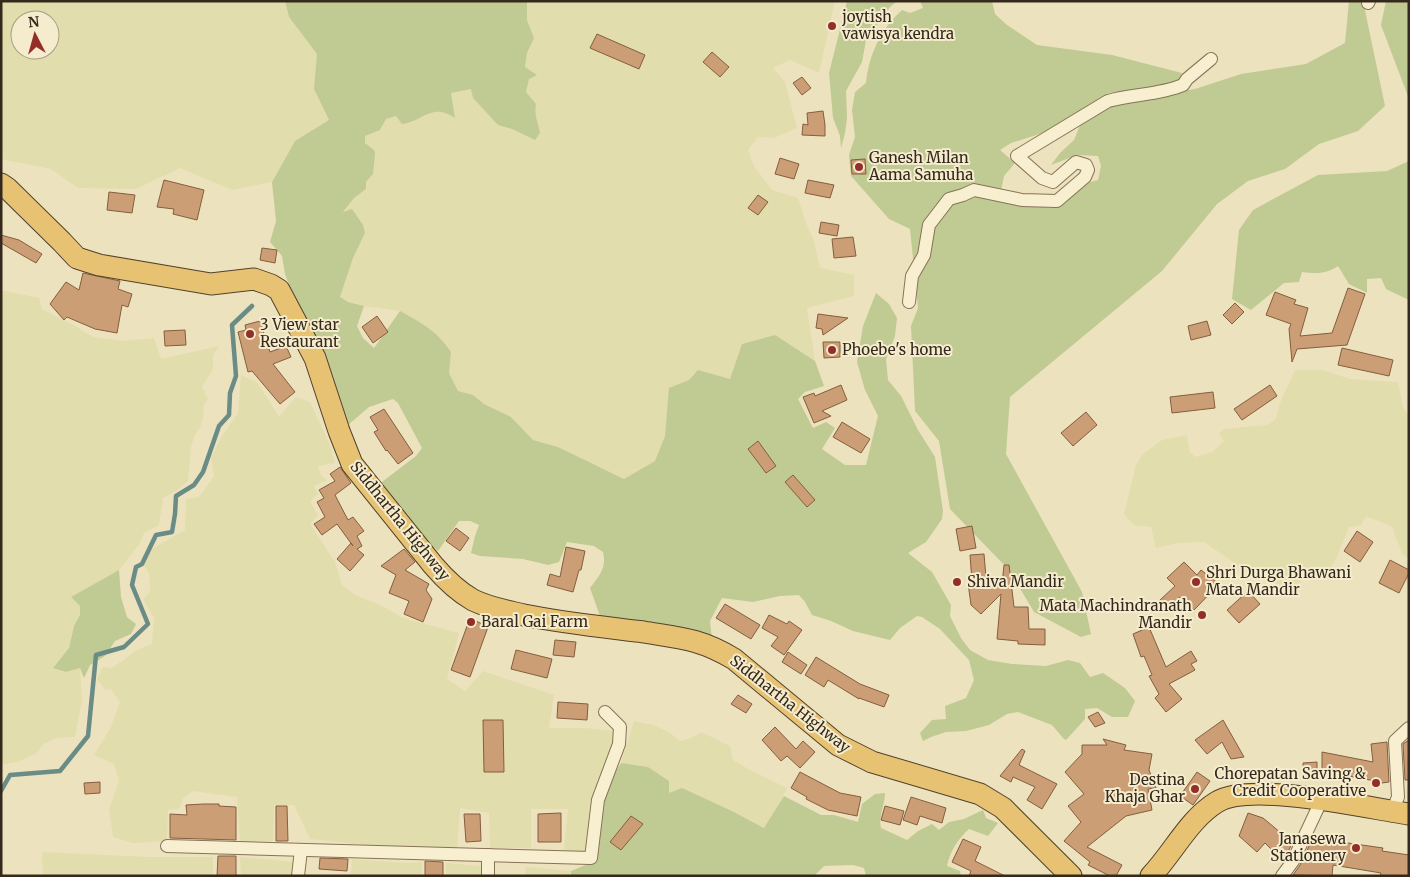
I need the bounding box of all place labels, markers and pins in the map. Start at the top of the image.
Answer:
place label: joytish vawisya kendra [841,7,954,43]
marker: joytish vawisya kendra [826,20,838,32]
place label: Ganesh Milan Aama Samuha [868,148,973,184]
marker: Ganesh Milan Aama Samuha [853,161,865,173]
place label: 3 View star Restaurant [260,315,339,351]
marker: 3 View star Restaurant [244,328,256,340]
place label: Phoebe's home [842,340,951,359]
marker: Phoebe's home [826,344,838,356]
place label: Shri Durga Bhawani Mata Mandir [1206,563,1351,599]
place label: Shiva Mandir [967,572,1064,591]
marker: Shiva Mandir [951,576,963,588]
marker: Shri Durga Bhawani Mata Mandir [1190,576,1202,588]
place label: Mata Machindranath Mandir [1039,596,1192,632]
marker: Mata Machindranath Mandir [1196,609,1208,621]
place label: Baral Gai Farm [481,612,588,631]
marker: Baral Gai Farm [465,616,477,628]
place label: Chorepatan Saving & Credit Cooperative [1214,764,1367,800]
place label: Destina Khaja Ghar [1105,770,1185,806]
marker: Chorepatan Saving & Credit Cooperative [1370,777,1382,789]
marker: Destina Khaja Ghar [1189,783,1201,795]
place label: Janasewa Stationery [1270,829,1346,865]
marker: Janasewa Stationery [1350,842,1362,854]

